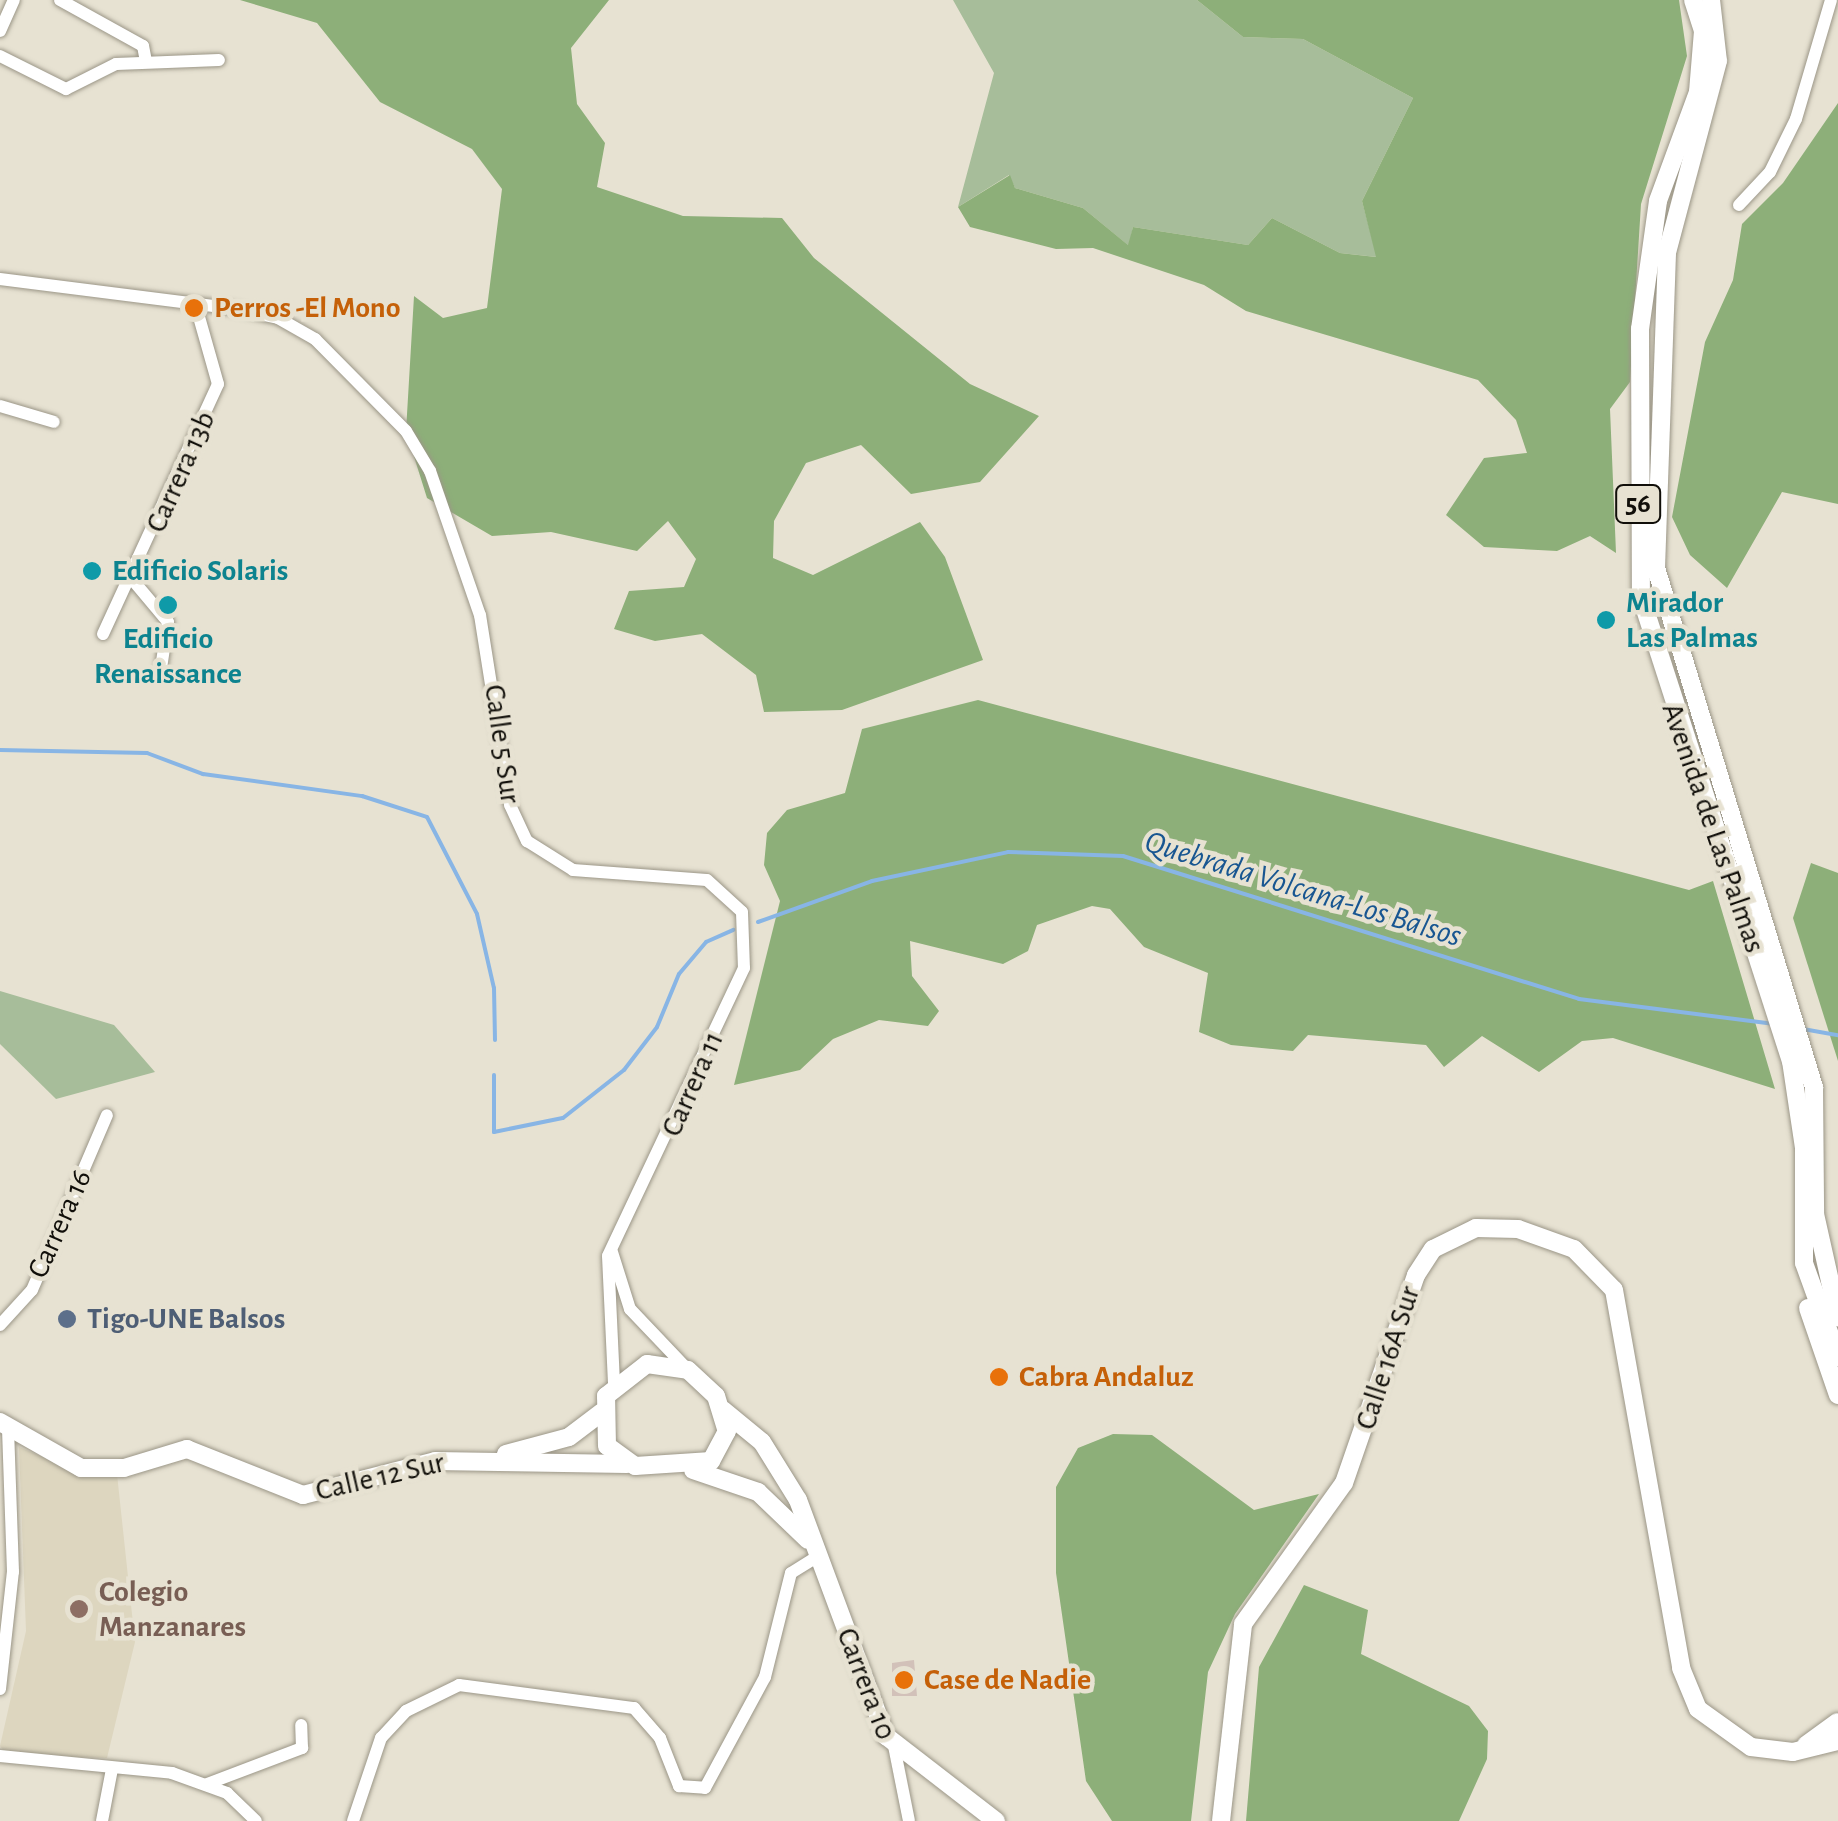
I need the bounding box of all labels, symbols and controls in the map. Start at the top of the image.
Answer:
place label: Perros -El Mono [214,290,401,326]
marker: Perros -El Mono [183,297,205,319]
street label: Carrera 13b [138,406,224,538]
road number: 56 [1613,481,1663,527]
place label: Edificio Solaris [112,553,288,589]
marker: Edificio Solaris [81,560,103,582]
place label: Mirador Las Palmas [1626,585,1758,656]
marker: Edificio Renaissance [157,594,179,616]
marker: Mirador Las Palmas [1595,609,1617,631]
place label: Edificio Renaissance [94,621,242,692]
street label: Calle 5 Sur [476,682,528,806]
street label: Avenida de Las Palmas [1653,698,1773,958]
water label: Quebrada Volcana-Los Balsos [1140,823,1466,955]
street label: Carrera 11 [654,1026,732,1142]
street label: Carrera 16 [20,1164,100,1284]
street label: Calle 16A Sur [1348,1282,1428,1434]
place label: Tigo-UNE Balsos [87,1301,285,1337]
marker: Tigo-UNE Balsos [56,1308,78,1330]
place label: Cabra Andaluz [1019,1359,1194,1395]
marker: Cabra Andaluz [988,1366,1010,1388]
street label: Calle 12 Sur [312,1445,448,1509]
place label: Colegio Manzanares [99,1574,246,1644]
marker: Colegio Manzanares [68,1598,90,1620]
street label: Carrera 10 [828,1623,904,1745]
place label: Case de Nadie [924,1662,1091,1698]
marker: Case de Nadie [893,1669,915,1691]

